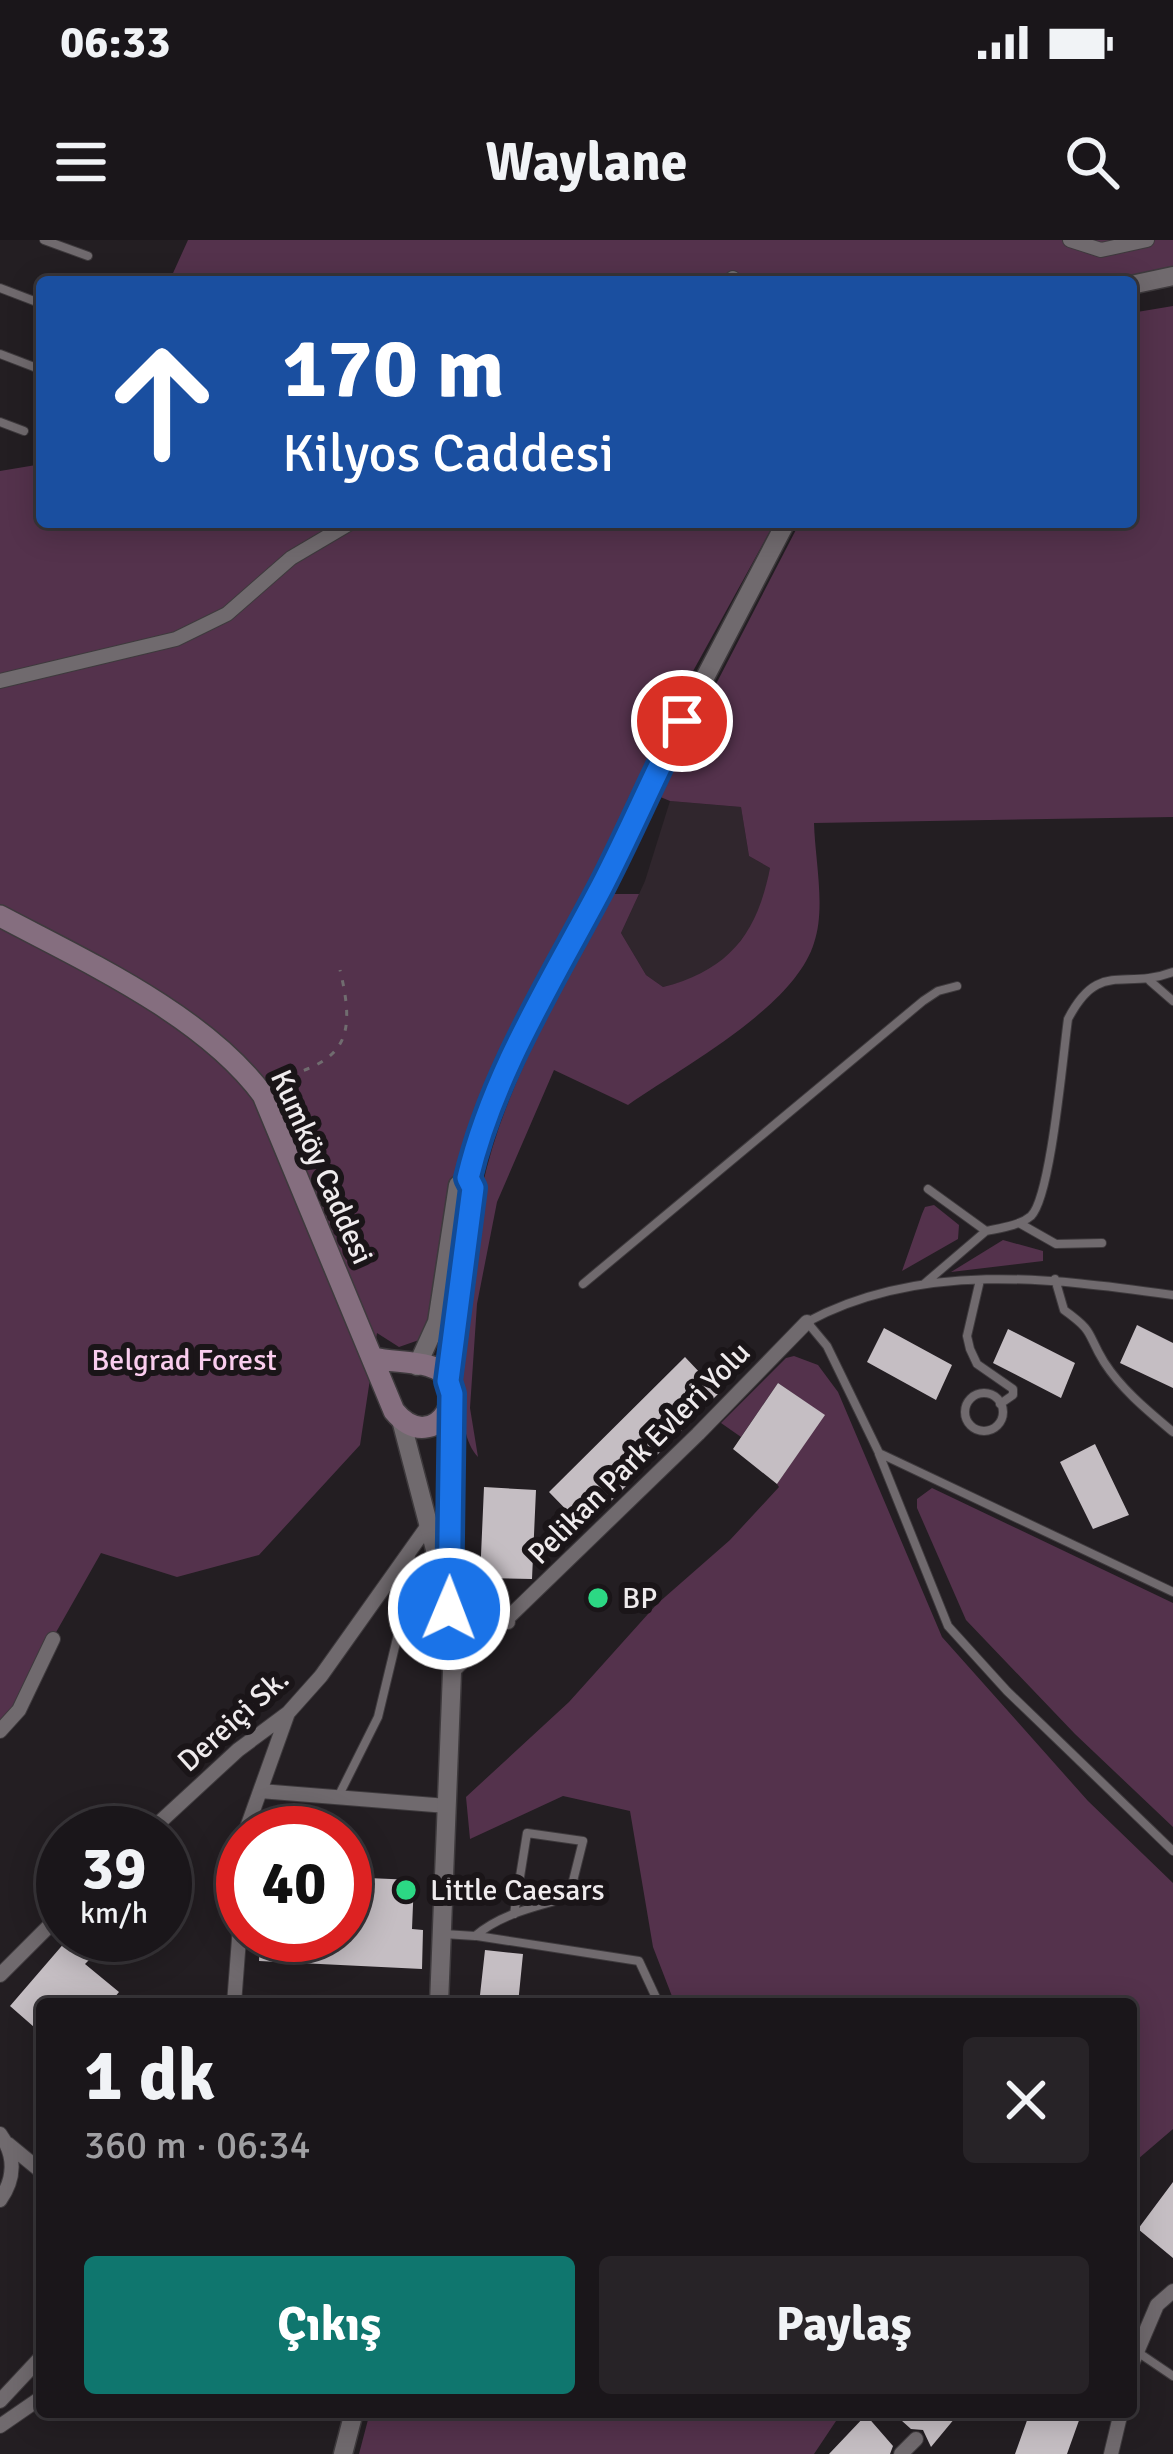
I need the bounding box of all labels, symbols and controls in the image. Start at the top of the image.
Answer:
text: 06:33 [60,15,170,70]
icon: menu [48,129,114,195]
text: Waylane [485,129,688,196]
icon: search [1059,129,1125,195]
text: 170 m [282,317,504,421]
icon: ahead [84,324,240,480]
text: Kilyos Caddesi [282,420,614,487]
pin [631,670,733,772]
icon: arrive [649,688,715,754]
street label: Kumköy Caddesi [262,1064,381,1270]
street label: Pelikan Park Evleri Yolu [520,1334,758,1572]
park label: Belgrad Forest [91,1342,277,1379]
position arrow [386,1546,512,1672]
place label: BP [622,1580,657,1617]
marker: BP [585,1585,611,1611]
street label: Dereiçi Sk. [170,1661,297,1780]
speed limit sign: 40 [216,1806,372,1962]
text: 39 [82,1832,146,1906]
place label: Little Caesars [430,1872,605,1909]
marker: Little Caesars [393,1877,419,1903]
text: km/h [80,1895,148,1932]
text: 1 dk [84,2031,215,2120]
button: close [963,2037,1089,2163]
text: 360 m · 06:34 [84,2121,311,2169]
button: Çıkış [84,2256,575,2394]
button: Paylaş [599,2256,1089,2394]

